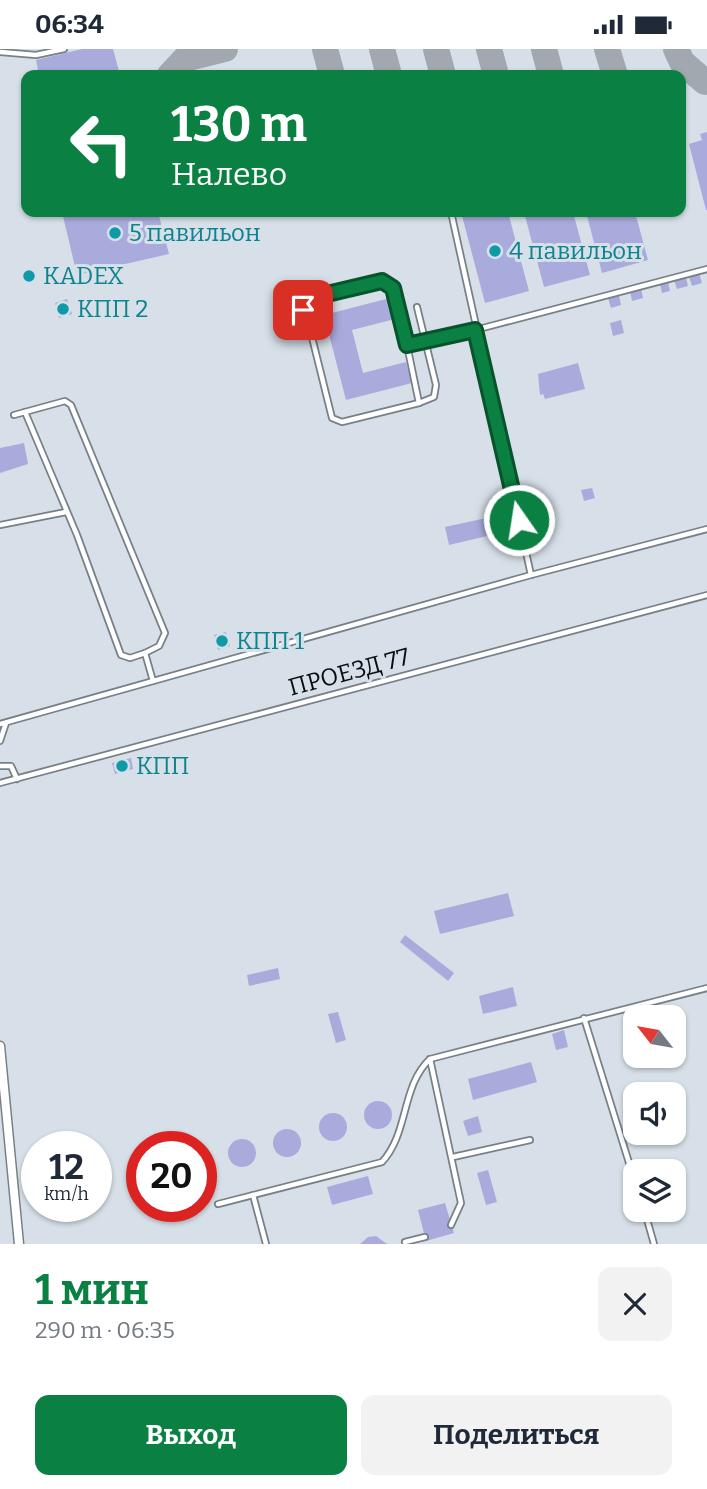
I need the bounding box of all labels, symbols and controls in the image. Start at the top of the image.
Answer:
text: 06:34 [35,9,104,40]
text: 130 m [171,95,307,154]
icon: left [56,98,147,189]
text: Налево [171,155,287,193]
place label: 5 павильон [129,219,261,247]
marker: 5 павильон [107,225,123,241]
place label: 4 павильон [509,237,642,265]
marker: 4 павильон [487,243,503,259]
place label: KADEX [43,262,124,290]
marker: KADEX [21,268,37,284]
pin [273,280,333,340]
icon: arrive [284,291,322,329]
place label: КПП 2 [77,295,148,323]
marker: КПП 2 [55,301,71,317]
position arrow [482,483,556,557]
place label: КПП 1 [236,627,304,655]
marker: КПП 1 [214,633,230,649]
street label: ПРОЕЗД 77 [285,642,413,702]
place label: КПП [136,752,190,780]
marker: КПП [114,758,130,774]
north arrow [623,1005,686,1067]
map controls [623,1005,686,1222]
button: sound [623,1082,686,1145]
speed limit sign: 20 [126,1131,217,1222]
text: 12 [49,1146,84,1188]
button: layers [623,1159,686,1222]
text: km/h [44,1183,89,1205]
text: 1 мин [35,1265,149,1315]
button: close [598,1267,672,1341]
text: 290 m · 06:35 [35,1316,175,1344]
button: Выход [35,1395,347,1475]
button: Поделиться [361,1395,672,1475]

